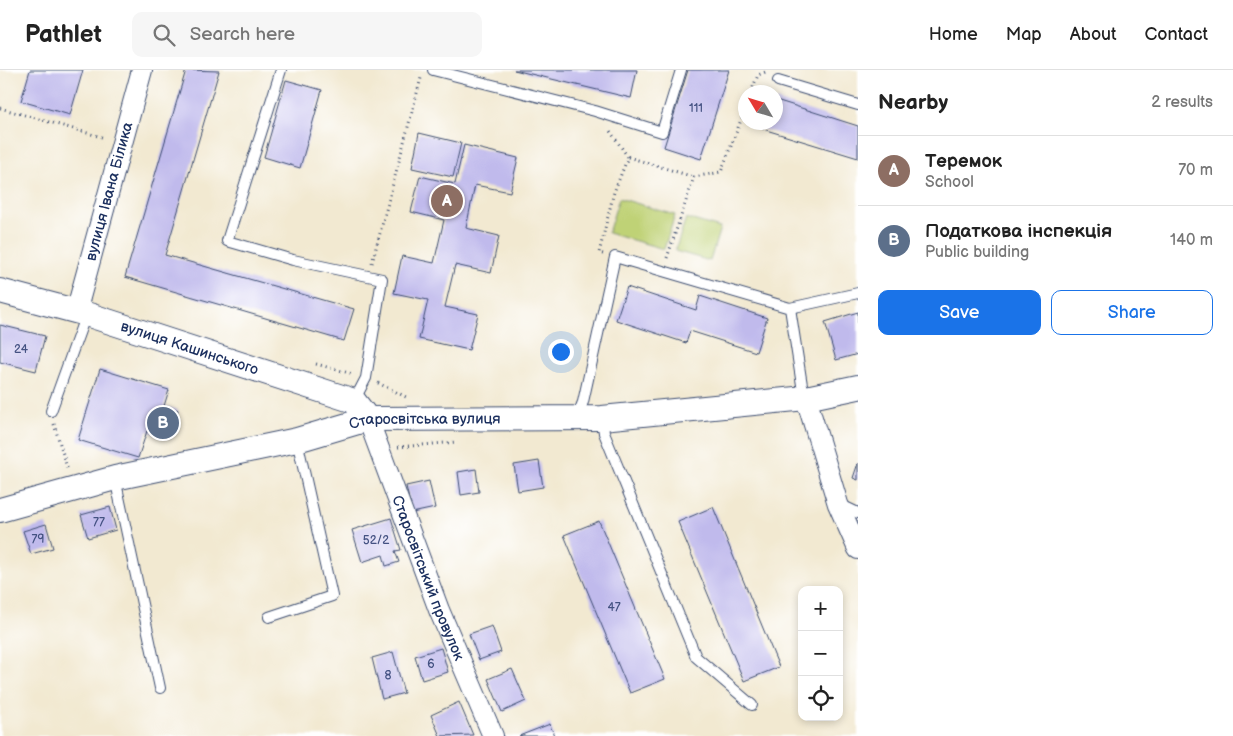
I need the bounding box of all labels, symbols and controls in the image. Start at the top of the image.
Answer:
search box [132,12,482,57]
text: Pathlet [25,20,102,49]
icon: search [150,21,178,49]
text: Search here [190,23,295,46]
text: Home [929,24,978,45]
text: Map [1006,24,1042,45]
text: About [1070,24,1117,45]
text: Contact [1145,24,1208,45]
north arrow [738,85,783,130]
text: Nearby [878,90,948,115]
text: 2 results [1151,93,1213,112]
house number: 111 [689,101,703,116]
street label: вулиця Івана Білика [81,120,137,263]
text: Теремок [925,150,1002,173]
text: A [889,161,899,180]
text: 70 m [1178,161,1213,180]
text: School [925,173,974,192]
pin: A [431,182,463,220]
text: Податкова інспекція [925,220,1112,243]
text: B [888,231,900,250]
text: 140 m [1170,231,1213,250]
text: Public building [925,243,1029,262]
button: Save [878,290,1041,335]
button: Share [1051,290,1213,335]
street label: вулиця Кашинського [118,317,261,379]
your location [548,339,574,365]
house number: 24 [14,342,29,357]
pin: B [147,404,179,442]
street label: Старосвітська вулиця [347,409,501,434]
street label: Старосвітський провулок [387,493,469,664]
house number: 77 [93,515,105,530]
house number: 79 [32,532,44,547]
house number: 52/2 [363,533,389,548]
map controls [798,586,843,721]
button: + [798,586,843,631]
house number: 47 [607,600,621,615]
button: − [798,631,843,676]
house number: 6 [427,657,435,672]
house number: 8 [385,668,392,683]
button: locate [798,676,843,721]

